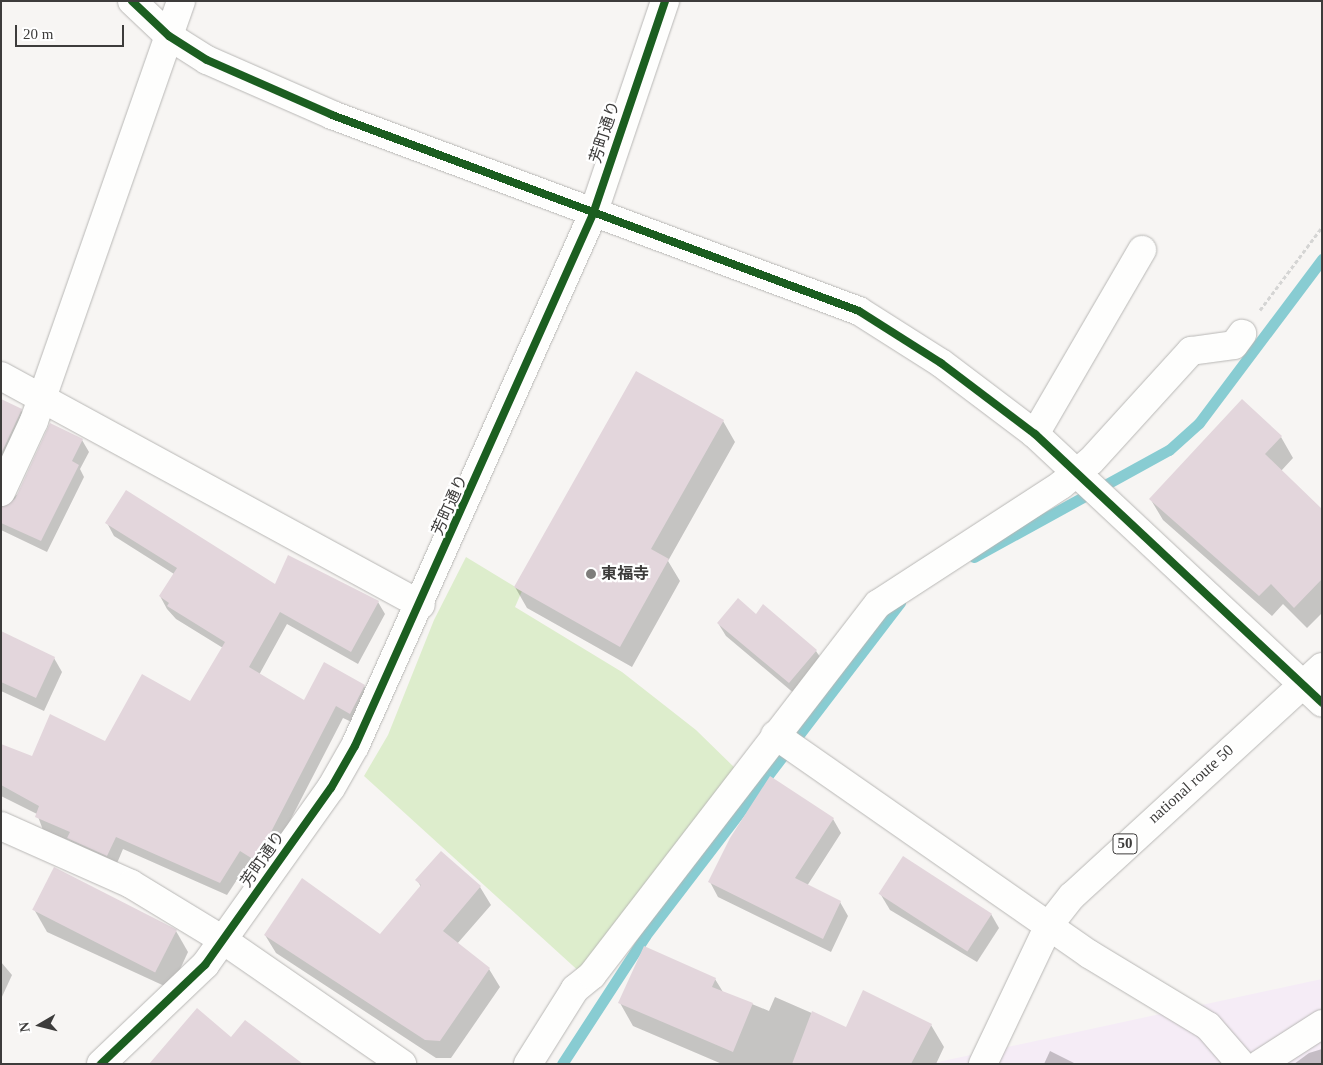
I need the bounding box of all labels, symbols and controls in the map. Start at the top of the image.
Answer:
scale bar [18,15,126,47]
text: 20 m [23,26,53,42]
street label: 芳町通り [586,99,624,165]
street label: 芳町通り [428,472,472,538]
place label: 東福寺 [601,564,649,584]
marker: 東福寺 [585,568,597,580]
street label: national route 50 [1144,741,1238,827]
street label: 芳町通り [237,827,289,891]
road number: 50 [1112,832,1138,856]
north arrow [15,1000,65,1050]
text: N [17,1021,33,1033]

